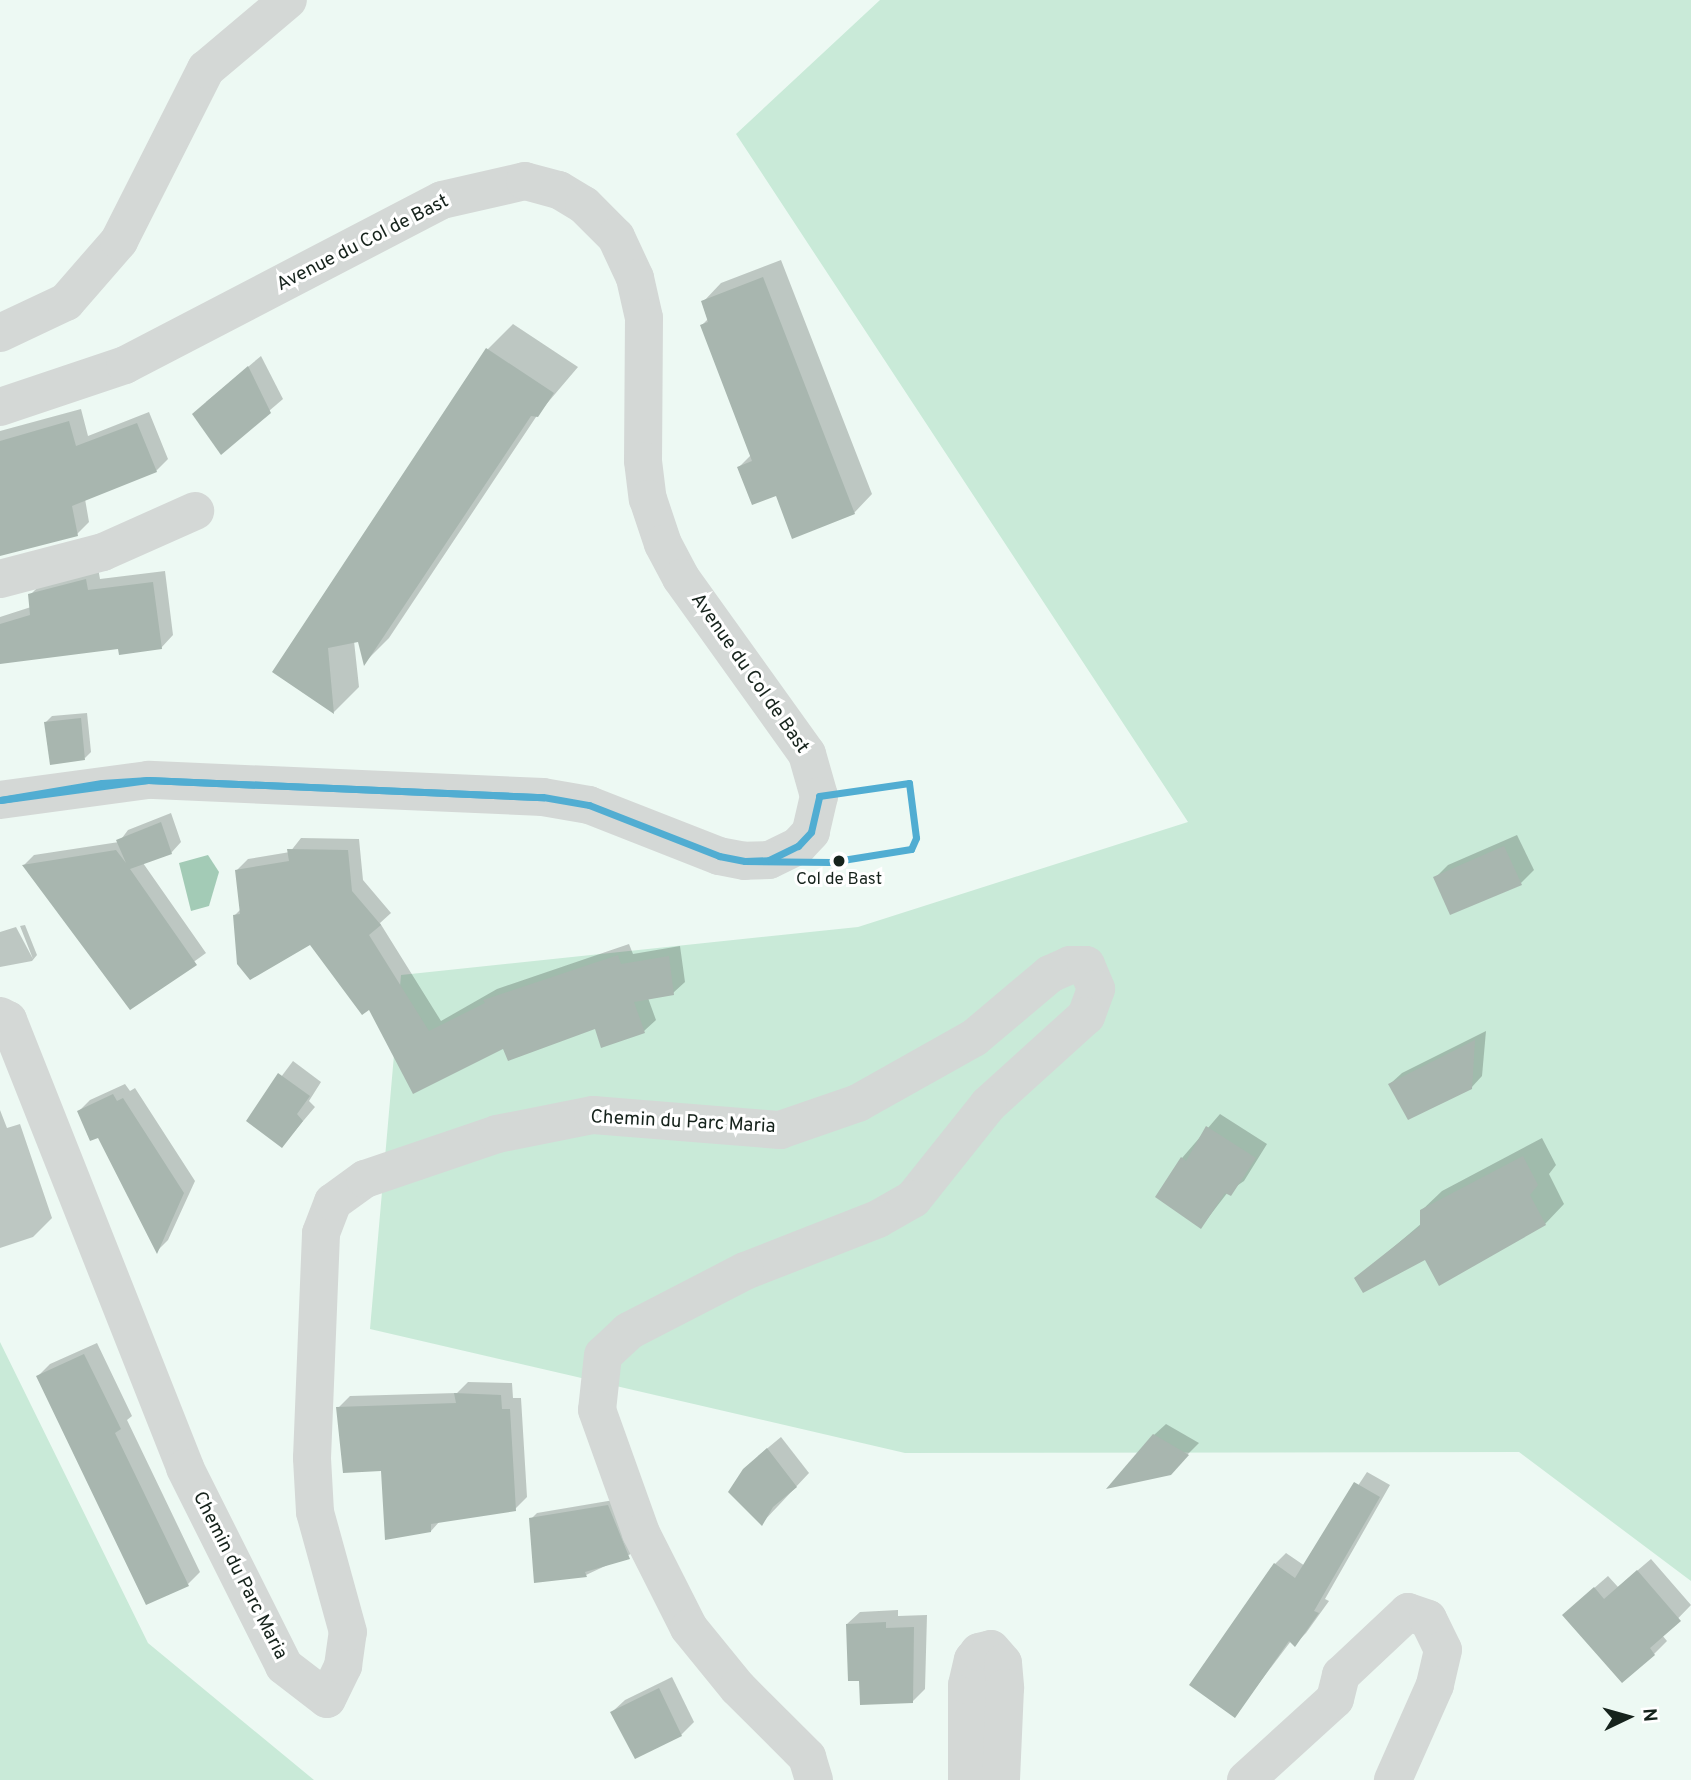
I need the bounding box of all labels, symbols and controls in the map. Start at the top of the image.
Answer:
street label: Avenue du Col de Bast [273,191,453,297]
street label: Avenue du Col de Bast [685,590,813,758]
marker: Col de Bast [832,854,846,868]
place label: Col de Bast [796,871,882,891]
street label: Chemin du Parc Maria [590,1107,776,1139]
street label: Chemin du Parc Maria [187,1488,291,1664]
north arrow [1593,1682,1663,1752]
text: N [1636,1707,1661,1723]

